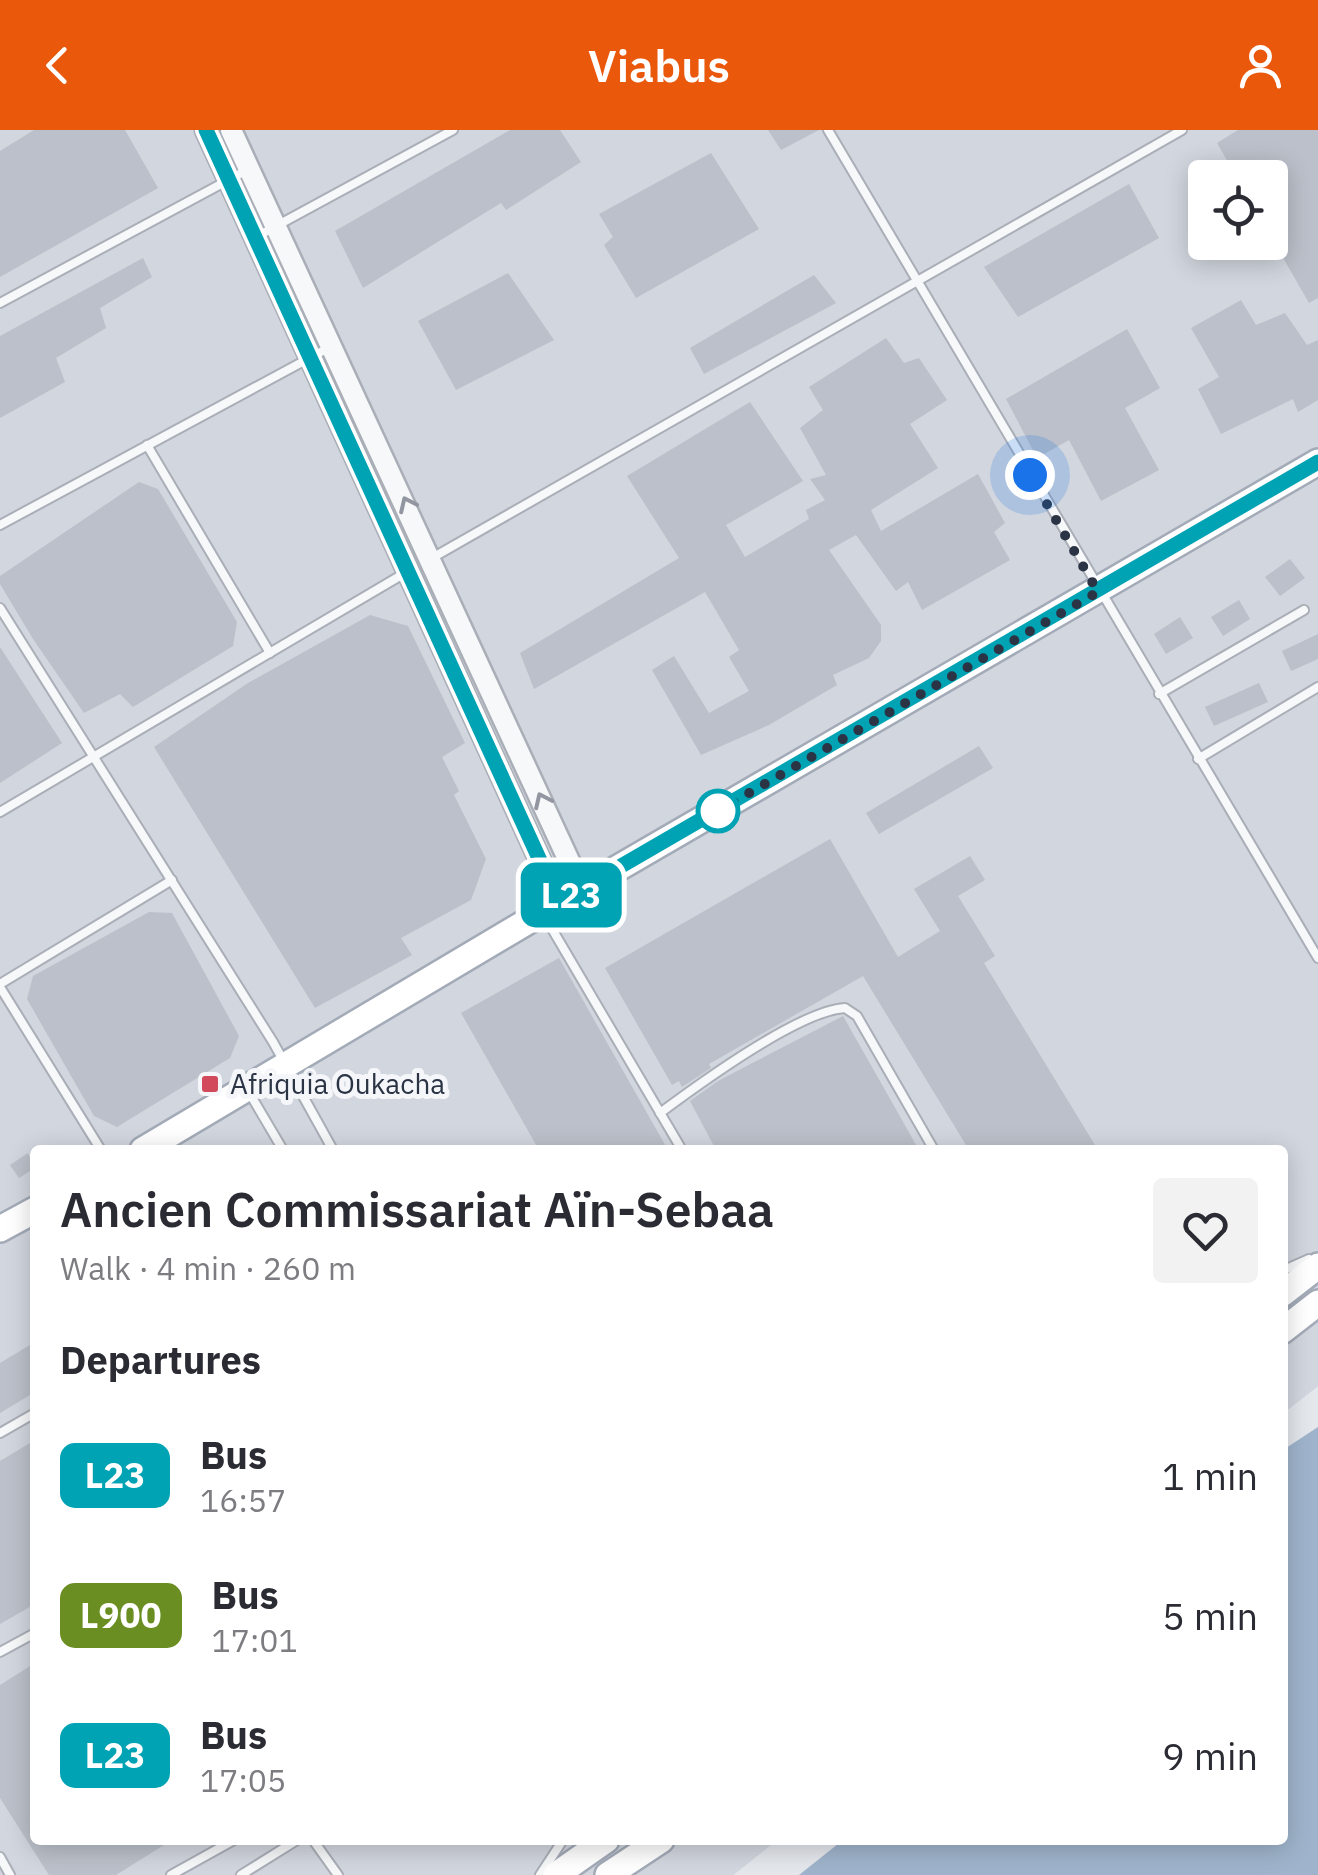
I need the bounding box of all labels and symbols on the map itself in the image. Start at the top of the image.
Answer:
your location [1005,450,1055,500]
one-way arrow [399,496,419,514]
unlabelled marker [697,790,739,832]
one-way arrow [534,792,554,810]
line badge: L23 [514,862,628,928]
place label: Afriquia Oukacha [230,1065,445,1102]
marker: Afriquia Oukacha [199,1073,221,1095]

